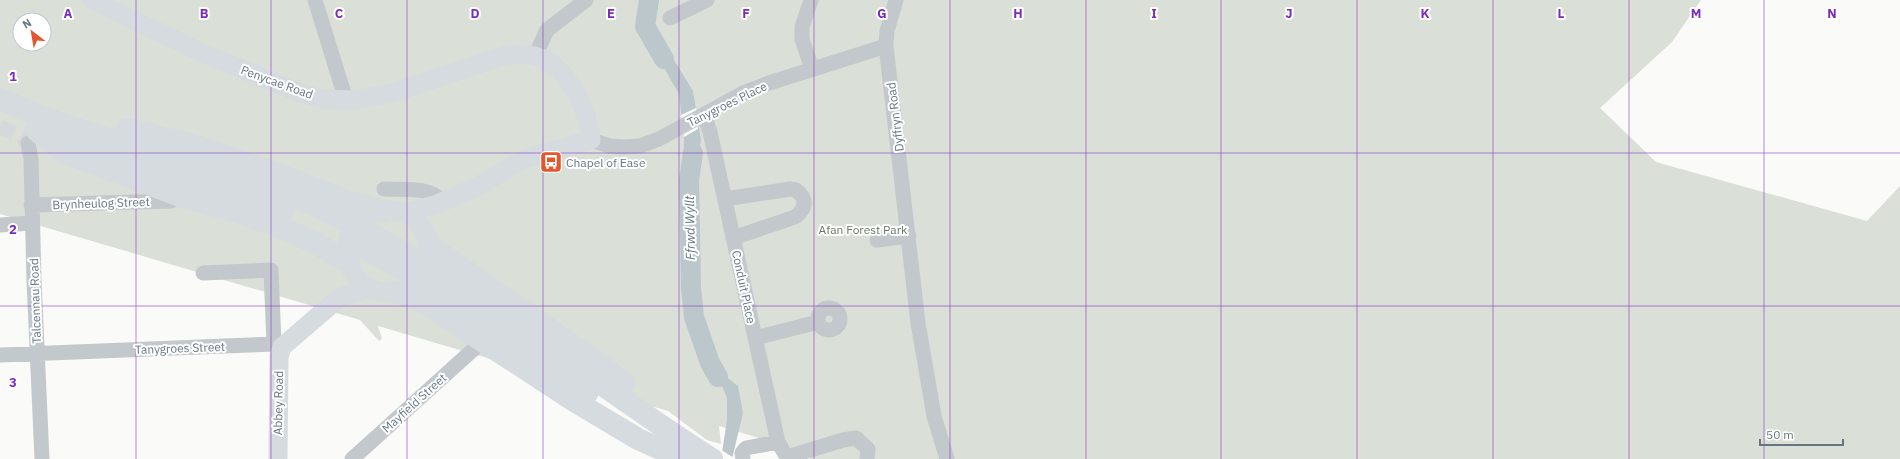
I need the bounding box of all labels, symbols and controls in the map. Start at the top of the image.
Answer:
text: A [64,5,73,22]
text: B [200,5,209,22]
text: C [335,5,344,22]
text: D [470,5,480,22]
text: E [607,5,615,22]
text: F [742,5,750,22]
text: G [877,5,887,22]
text: H [1013,5,1023,22]
text: I [1151,5,1157,22]
text: J [1285,5,1293,22]
text: K [1420,5,1430,22]
text: L [1558,5,1565,22]
text: M [1691,5,1701,22]
text: N [1827,5,1837,22]
north arrow [12,12,52,52]
text: N [20,15,34,31]
street label: Penycae Road [239,62,315,102]
text: 1 [9,68,17,85]
street label: Tanygroes Place [685,78,770,130]
street label: Dyffryn Road [883,82,907,152]
bus stop icon: Chapel of Ease [538,149,564,175]
place label: Chapel of Ease [566,155,646,170]
street label: Brynheulog Street [52,194,150,212]
water label: Ffrwd Wyllt [681,195,699,260]
text: 2 [9,221,17,238]
park label: Afan Forest Park [819,222,908,237]
street label: Conduit Place [729,249,759,325]
street label: Talcennau Road [26,258,44,344]
street label: Tanygroes Street [135,339,225,357]
street label: Mayfield Street [379,370,449,436]
street label: Abbey Road [270,371,286,435]
text: 3 [9,374,17,391]
scale bar [1760,421,1843,447]
text: 50 m [1766,427,1794,442]

